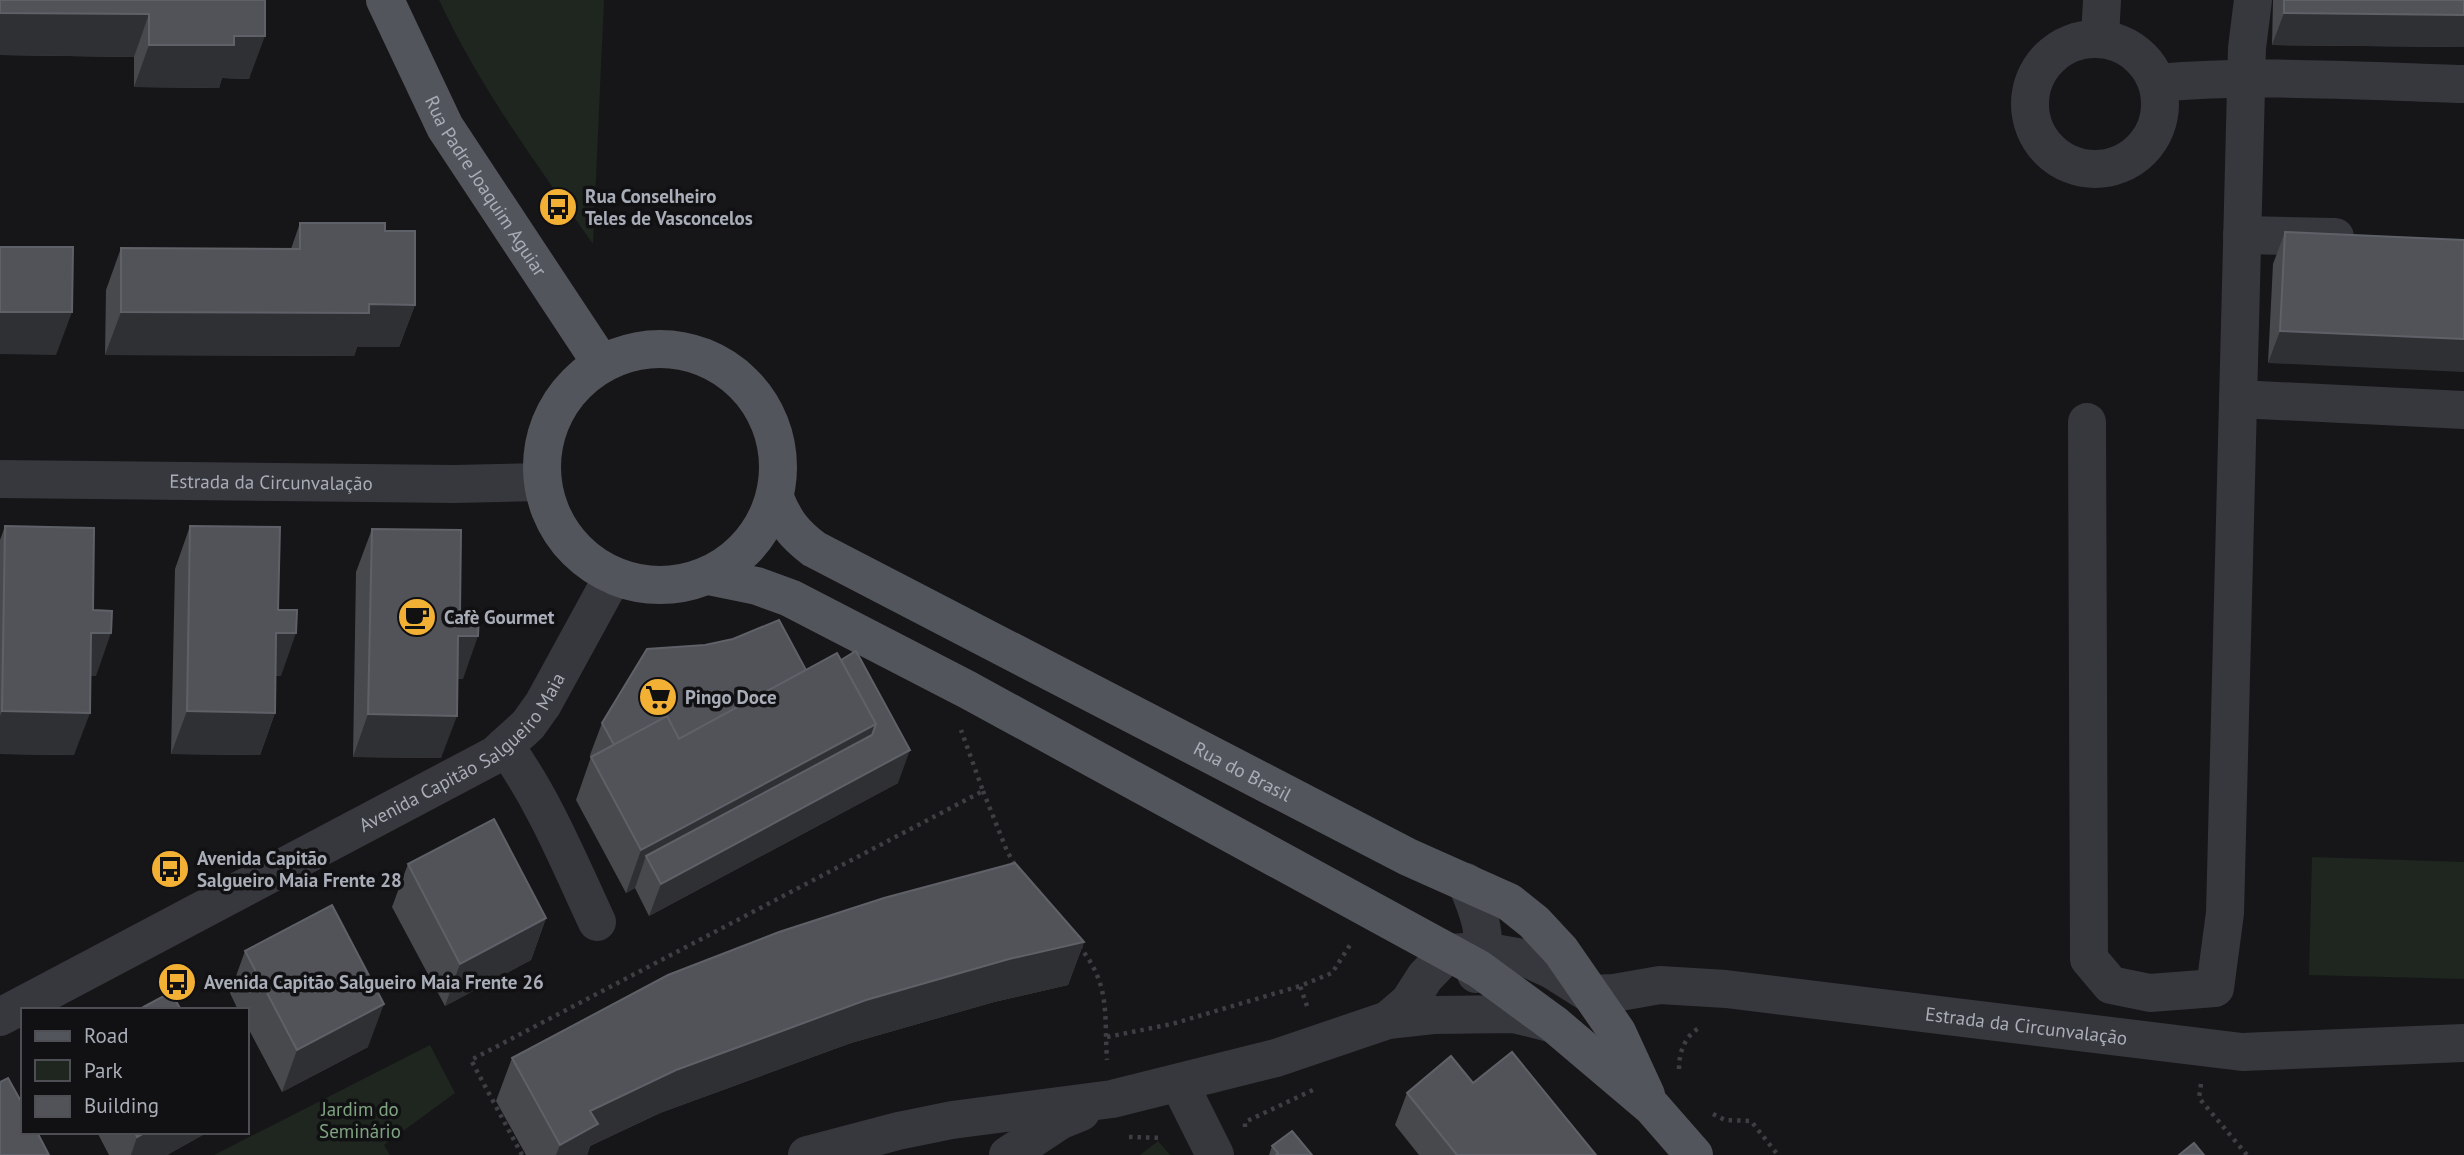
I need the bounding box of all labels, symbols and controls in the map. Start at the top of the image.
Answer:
street label: Rua Padre Joaquim Aguiar [420,92,553,281]
place label: Rua Conselheiro Teles de Vasconcelos [585,184,753,230]
bus stop icon: Rua Conselheiro Teles de Vasconcelos [537,186,579,228]
street label: Estrada da Circunvalação [169,469,373,495]
cafe icon: Cafè Gourmet [396,596,438,638]
place label: Cafè Gourmet [444,605,555,629]
street label: Avenida Capitão Salgueiro Maia [355,668,570,837]
supermarket icon: Pingo Doce [637,676,679,718]
place label: Pingo Doce [685,685,777,709]
street label: Rua do Brasil [1190,736,1296,807]
place label: Avenida Capitão Salgueiro Maia Frente 28 [197,846,402,892]
bus stop icon: Avenida Capitão Salgueiro Maia Frente 28 [149,848,191,890]
bus stop icon: Avenida Capitão Salgueiro Maia Frente 26 [156,961,198,1003]
place label: Avenida Capitão Salgueiro Maia Frente 26 [204,970,544,994]
street label: Estrada da Circunvalação [1924,1001,2129,1050]
legend [21,1008,248,1134]
text: Road [84,1022,128,1049]
text: Park [84,1057,123,1084]
text: Building [84,1092,159,1119]
park label: Jardim do Seminário [319,1097,401,1143]

